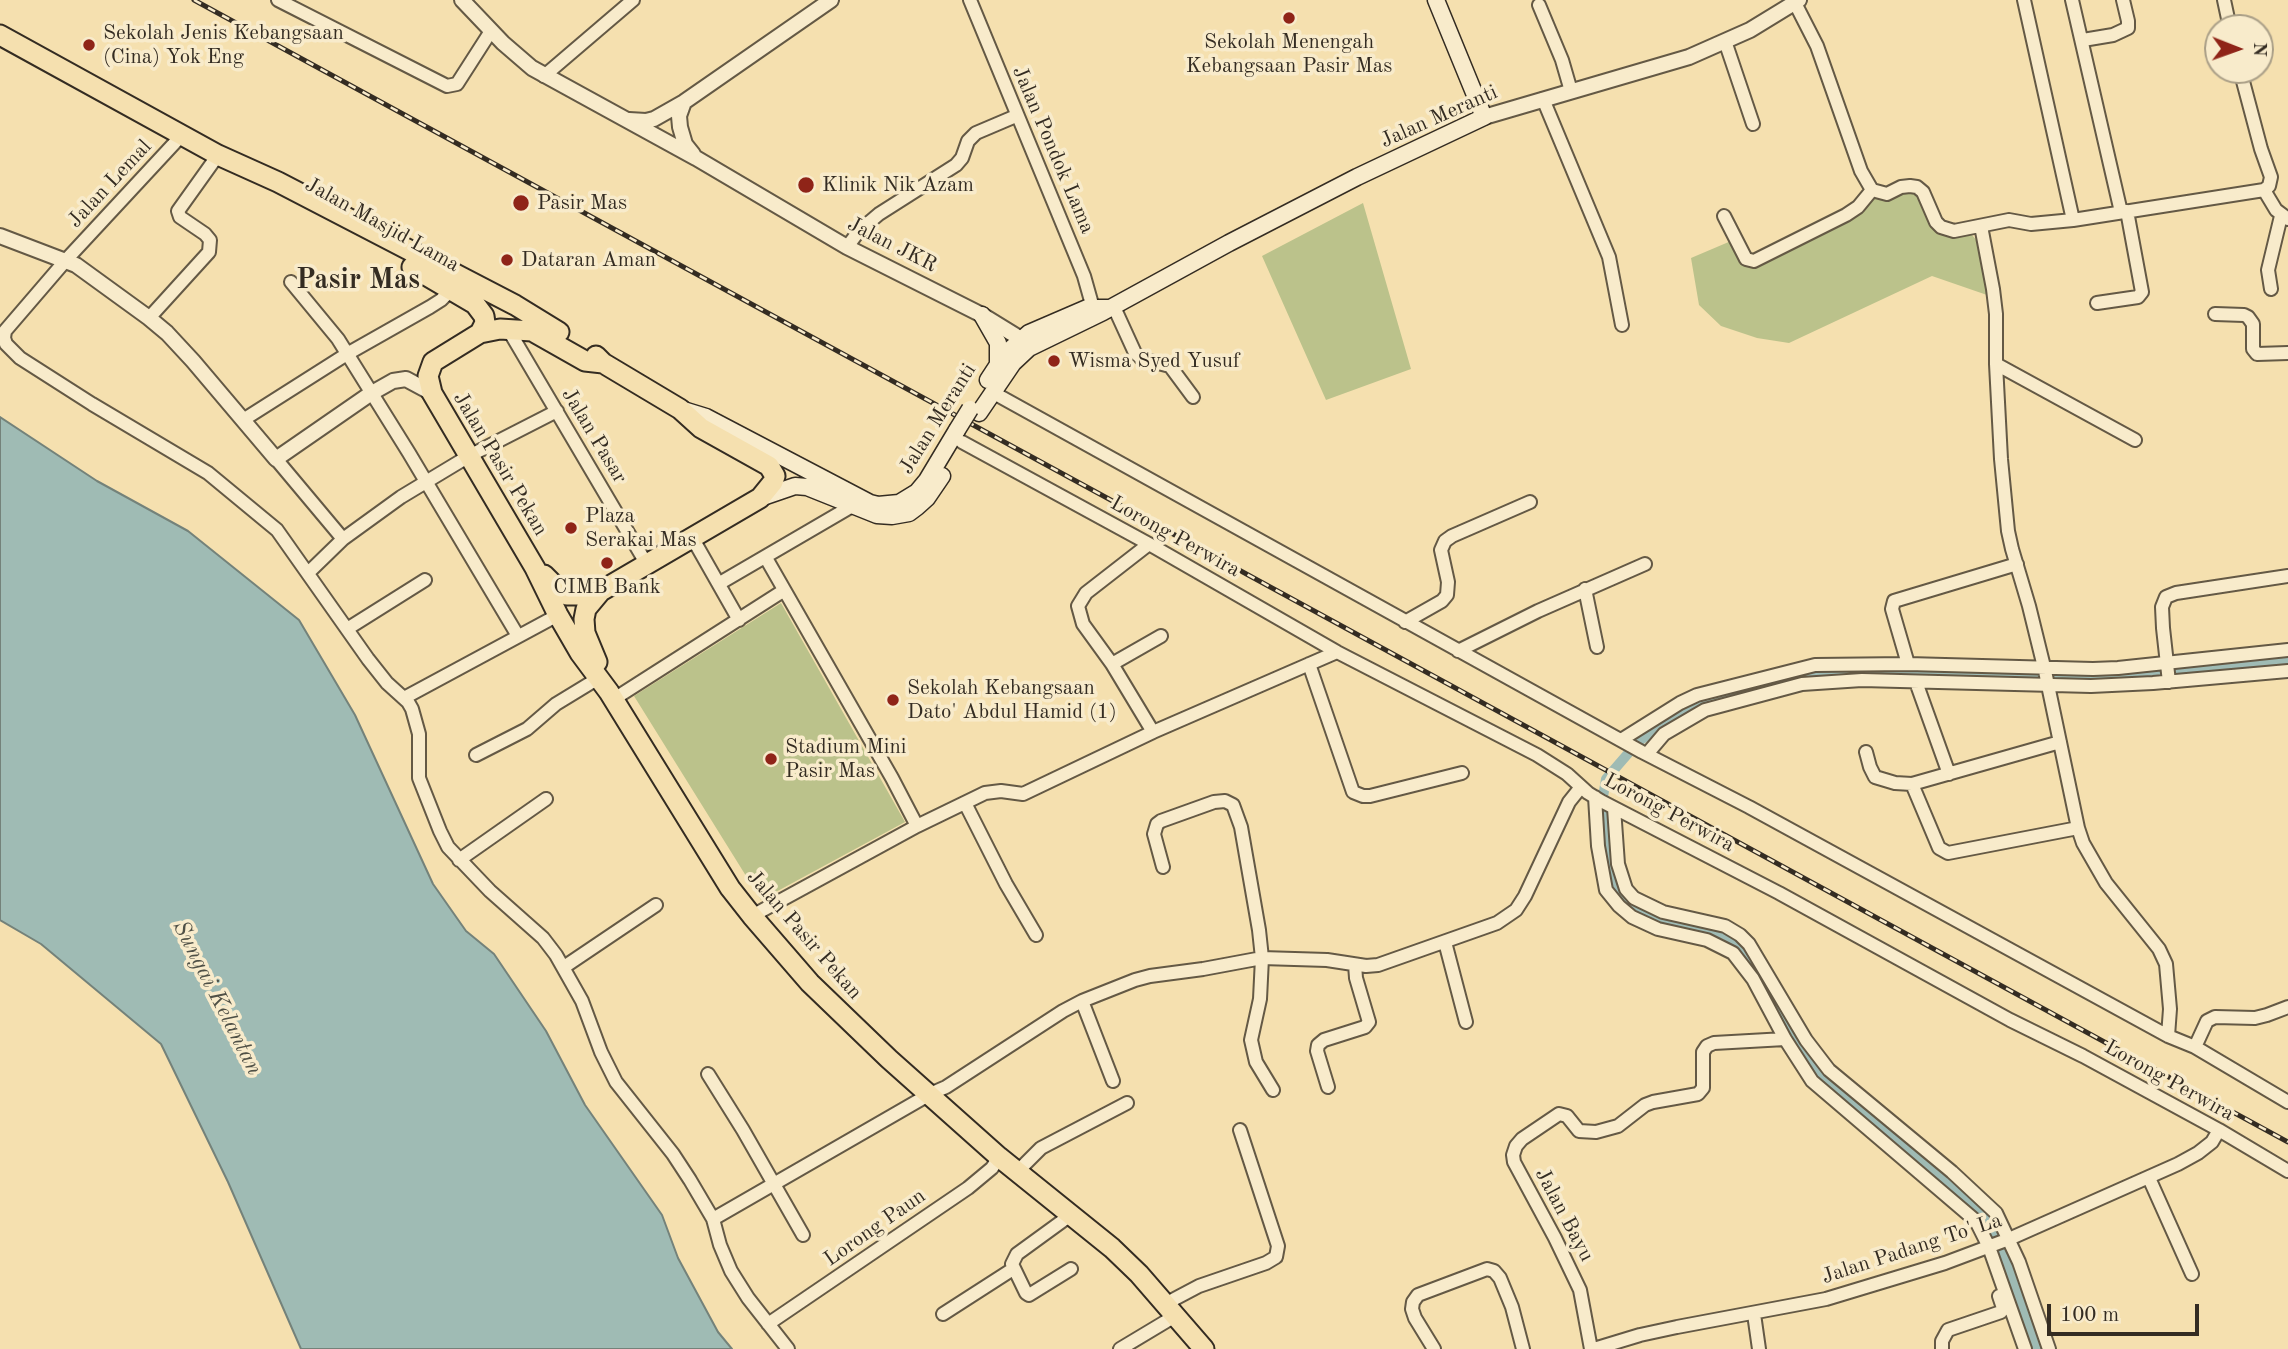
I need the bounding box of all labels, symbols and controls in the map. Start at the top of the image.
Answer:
marker: Sekolah Menengah Kebangsaan Pasir Mas [1281,10,1297,26]
north arrow [2204,14,2274,84]
place label: Sekolah Jenis Kebangsaan (Cina) Yok Eng [103,20,344,70]
place label: Sekolah Menengah Kebangsaan Pasir Mas [1186,29,1392,79]
marker: Sekolah Jenis Kebangsaan (Cina) Yok Eng [81,37,97,53]
text: N [2249,42,2268,57]
street label: Jalan Pondok Lama [1006,62,1100,238]
street label: Jalan Meranti [1377,80,1501,154]
street label: Jalan Lemal [63,135,157,233]
street label: Jalan Masjid Lama [300,172,464,278]
place label: Klinik Nik Azam [822,172,974,198]
marker: Klinik Nik Azam [796,175,816,195]
place label: Pasir Mas [537,190,627,216]
marker: Pasir Mas [511,193,531,213]
street label: Jalan JKR [843,212,941,278]
place label: Dataran Aman [521,247,656,273]
marker: Dataran Aman [499,252,515,268]
district label: Pasir Mas [296,264,420,298]
place label: Wisma Syed Yusuf [1068,348,1240,374]
marker: Wisma Syed Yusuf [1046,353,1062,369]
street label: Jalan Meranti [894,359,982,479]
street label: Jalan Pasar [556,384,632,488]
street label: Jalan Pasir Pekan [447,387,553,541]
street label: Lorong Perwira [1106,491,1244,583]
place label: Plaza Serakai Mas [585,503,697,553]
marker: Plaza Serakai Mas [563,520,579,536]
marker: CIMB Bank [599,555,615,571]
place label: CIMB Bank [553,574,661,600]
place label: Sekolah Kebangsaan Dato' Abdul Hamid (1) [907,675,1117,725]
marker: Sekolah Kebangsaan Dato' Abdul Hamid (1) [885,692,901,708]
place label: Stadium Mini Pasir Mas [785,734,906,784]
marker: Stadium Mini Pasir Mas [763,751,779,767]
street label: Lorong Perwira [1599,768,1739,858]
street label: Jalan Pasir Pekan [741,865,867,1005]
water label: Sungai Kelantan [166,916,268,1080]
street label: Lorong Perwira [2100,1035,2238,1127]
street label: Jalan Bayu [1529,1164,1599,1266]
street label: Lorong Paun [819,1184,931,1272]
street label: Jalan Padang To' La [1819,1208,2005,1290]
scale bar [2050,1290,2202,1334]
text: 100 m [2060,1305,2119,1326]

